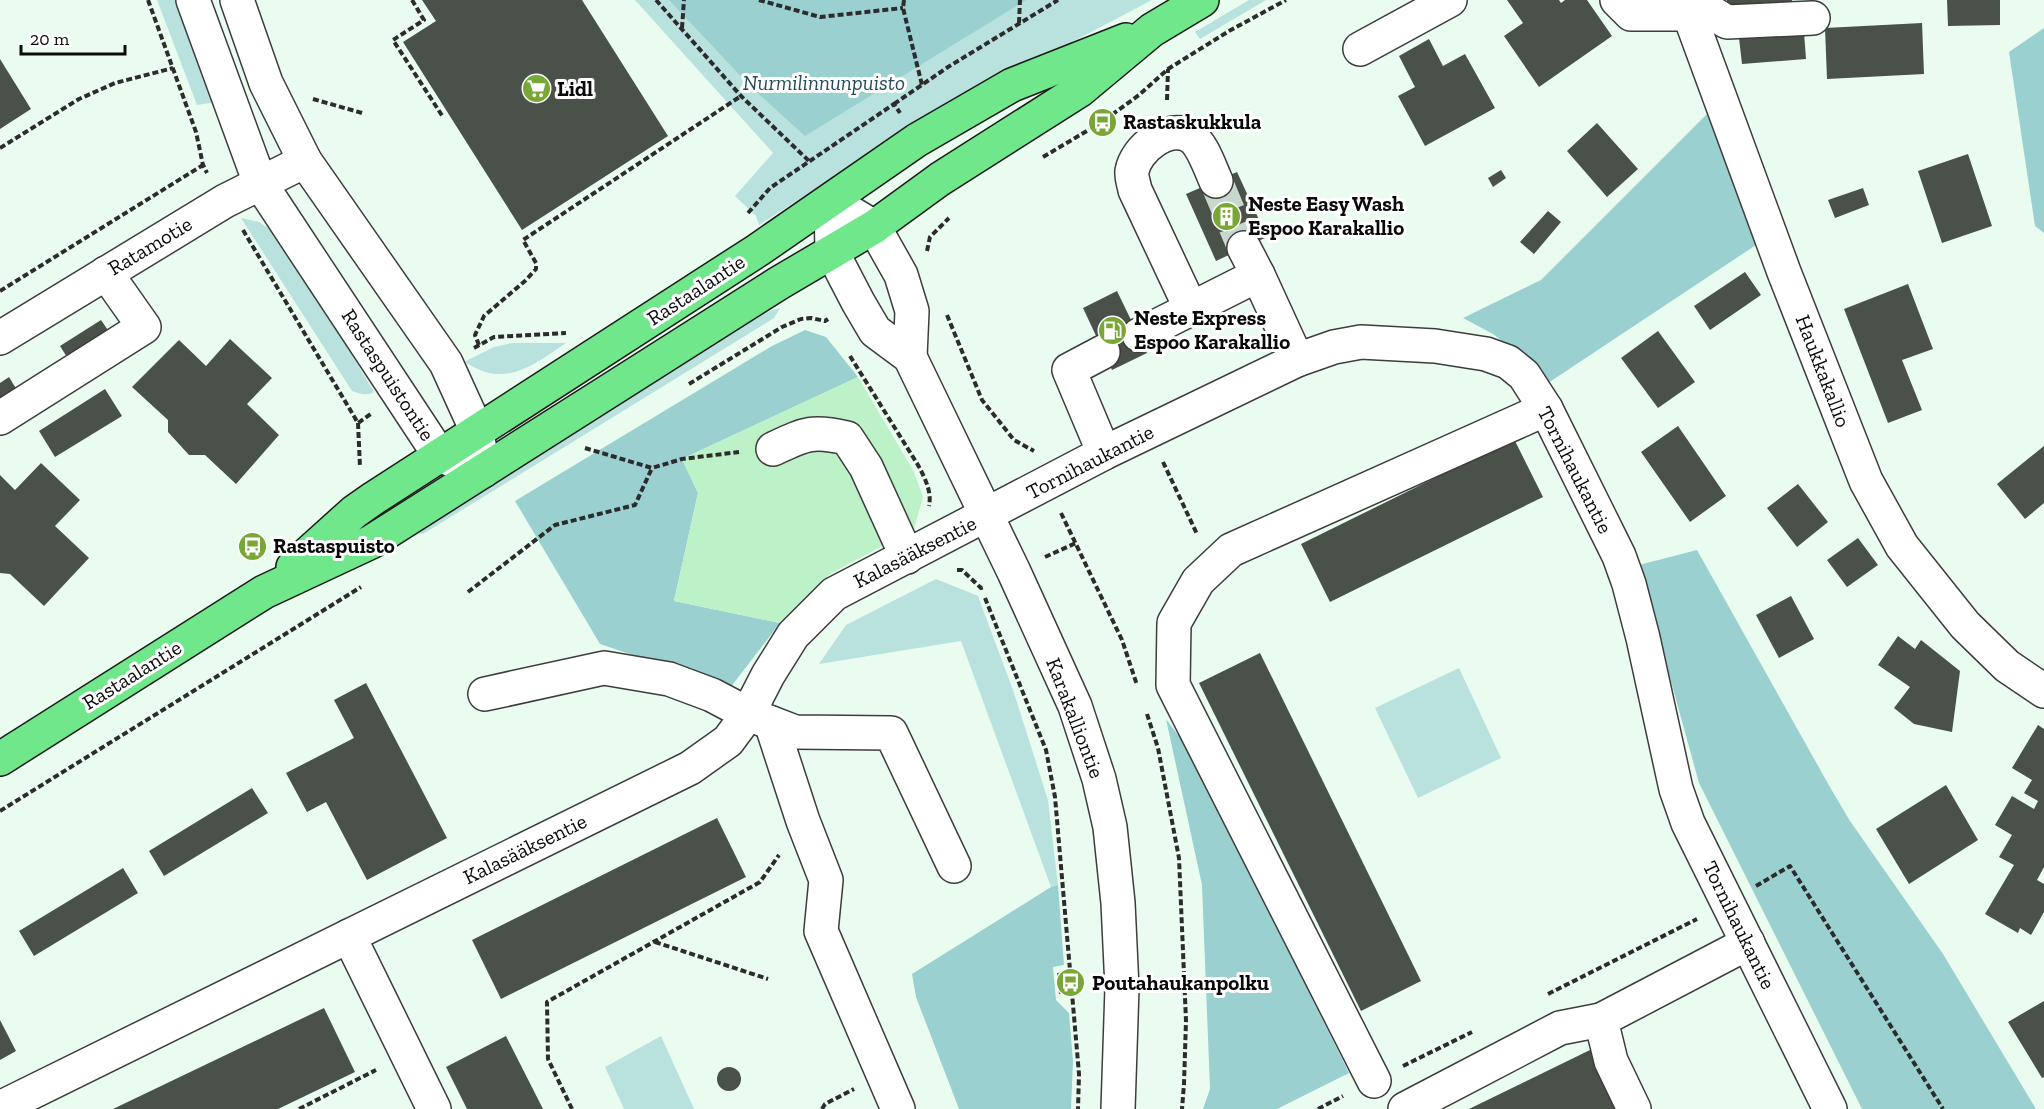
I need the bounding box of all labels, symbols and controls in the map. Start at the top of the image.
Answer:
scale bar [21,18,124,56]
text: 20 m [30,28,70,50]
park label: Nurmilinnunpuisto [743,70,905,95]
supermarket icon: Lidl [520,73,552,105]
place label: Lidl [557,76,593,101]
bus stop icon: Rastaskukkula [1086,106,1118,138]
place label: Rastaskukkula [1123,109,1262,134]
place label: Neste Easy Wash Espoo Karakallio [1248,191,1404,240]
building icon: Neste Easy Wash Espoo Karakallio [1211,200,1243,232]
street label: Ratamotie [103,211,196,280]
street label: Rastaalantie [642,249,749,330]
street label: Rastaspuistontie [337,304,440,445]
place label: Neste Express Espoo Karakallio [1134,305,1290,354]
street label: Haukkakallio [1791,311,1856,431]
fuel station icon: Neste Express Espoo Karakallio [1097,314,1129,346]
street label: Tornihaukantie [1533,402,1618,538]
street label: Tornihaukantie [1022,419,1158,504]
street label: Kalasääksentie [849,510,980,593]
bus stop icon: Rastaspuisto [236,530,268,562]
place label: Rastaspuisto [273,533,395,558]
street label: Rastaalantie [78,634,186,715]
street label: Karakalliontie [1041,654,1110,782]
street label: Kalasääksentie [459,808,591,889]
street label: Tornihaukantie [1698,857,1781,993]
bus stop icon: Poutahaukanpolku [1055,967,1087,999]
place label: Poutahaukanpolku [1092,970,1269,995]

